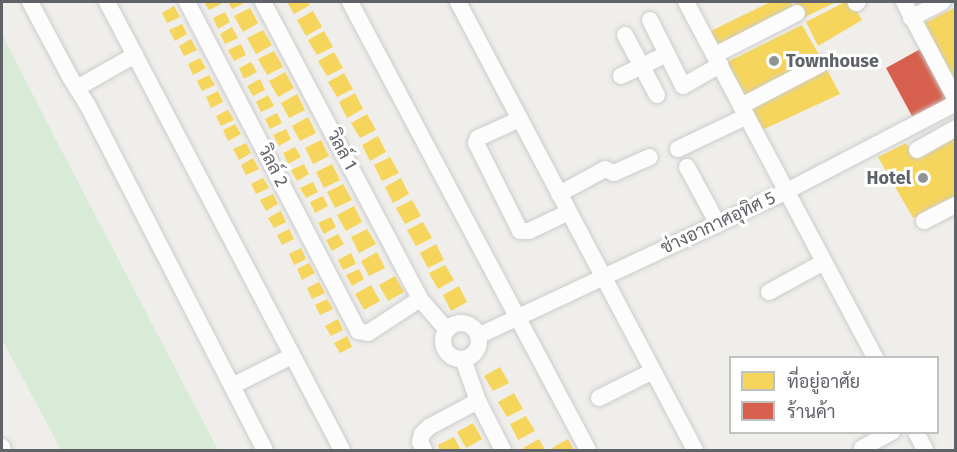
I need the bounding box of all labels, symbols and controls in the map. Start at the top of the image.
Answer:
place label: Townhouse [786,50,879,72]
marker: Townhouse [767,54,781,68]
street label: วิลล์ 1 [322,126,362,174]
street label: วิลล์ 2 [253,142,293,190]
place label: Hotel [867,167,911,189]
marker: Hotel [916,171,930,185]
street label: ช่างอากาศอุทิศ 5 [657,187,779,259]
legend [729,356,939,434]
text: ที่อยู่อาศัย [787,371,860,393]
text: ร้านค้า [787,401,836,423]

